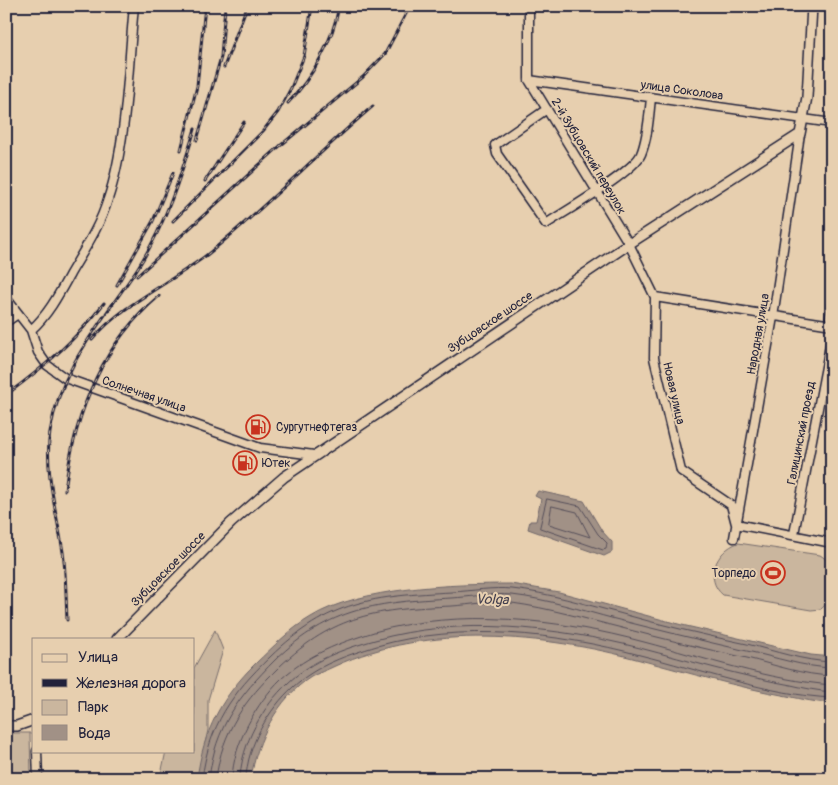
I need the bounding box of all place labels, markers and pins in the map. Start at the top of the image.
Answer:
fuel station icon: Сургутнефтегаз [245,414,271,440]
place label: Сургутнефтегаз [276,420,357,435]
fuel station icon: Ютек [232,450,258,476]
place label: Ютек [262,456,290,471]
sports icon: Торпедо [760,560,786,586]
place label: Торпедо [712,566,757,581]

